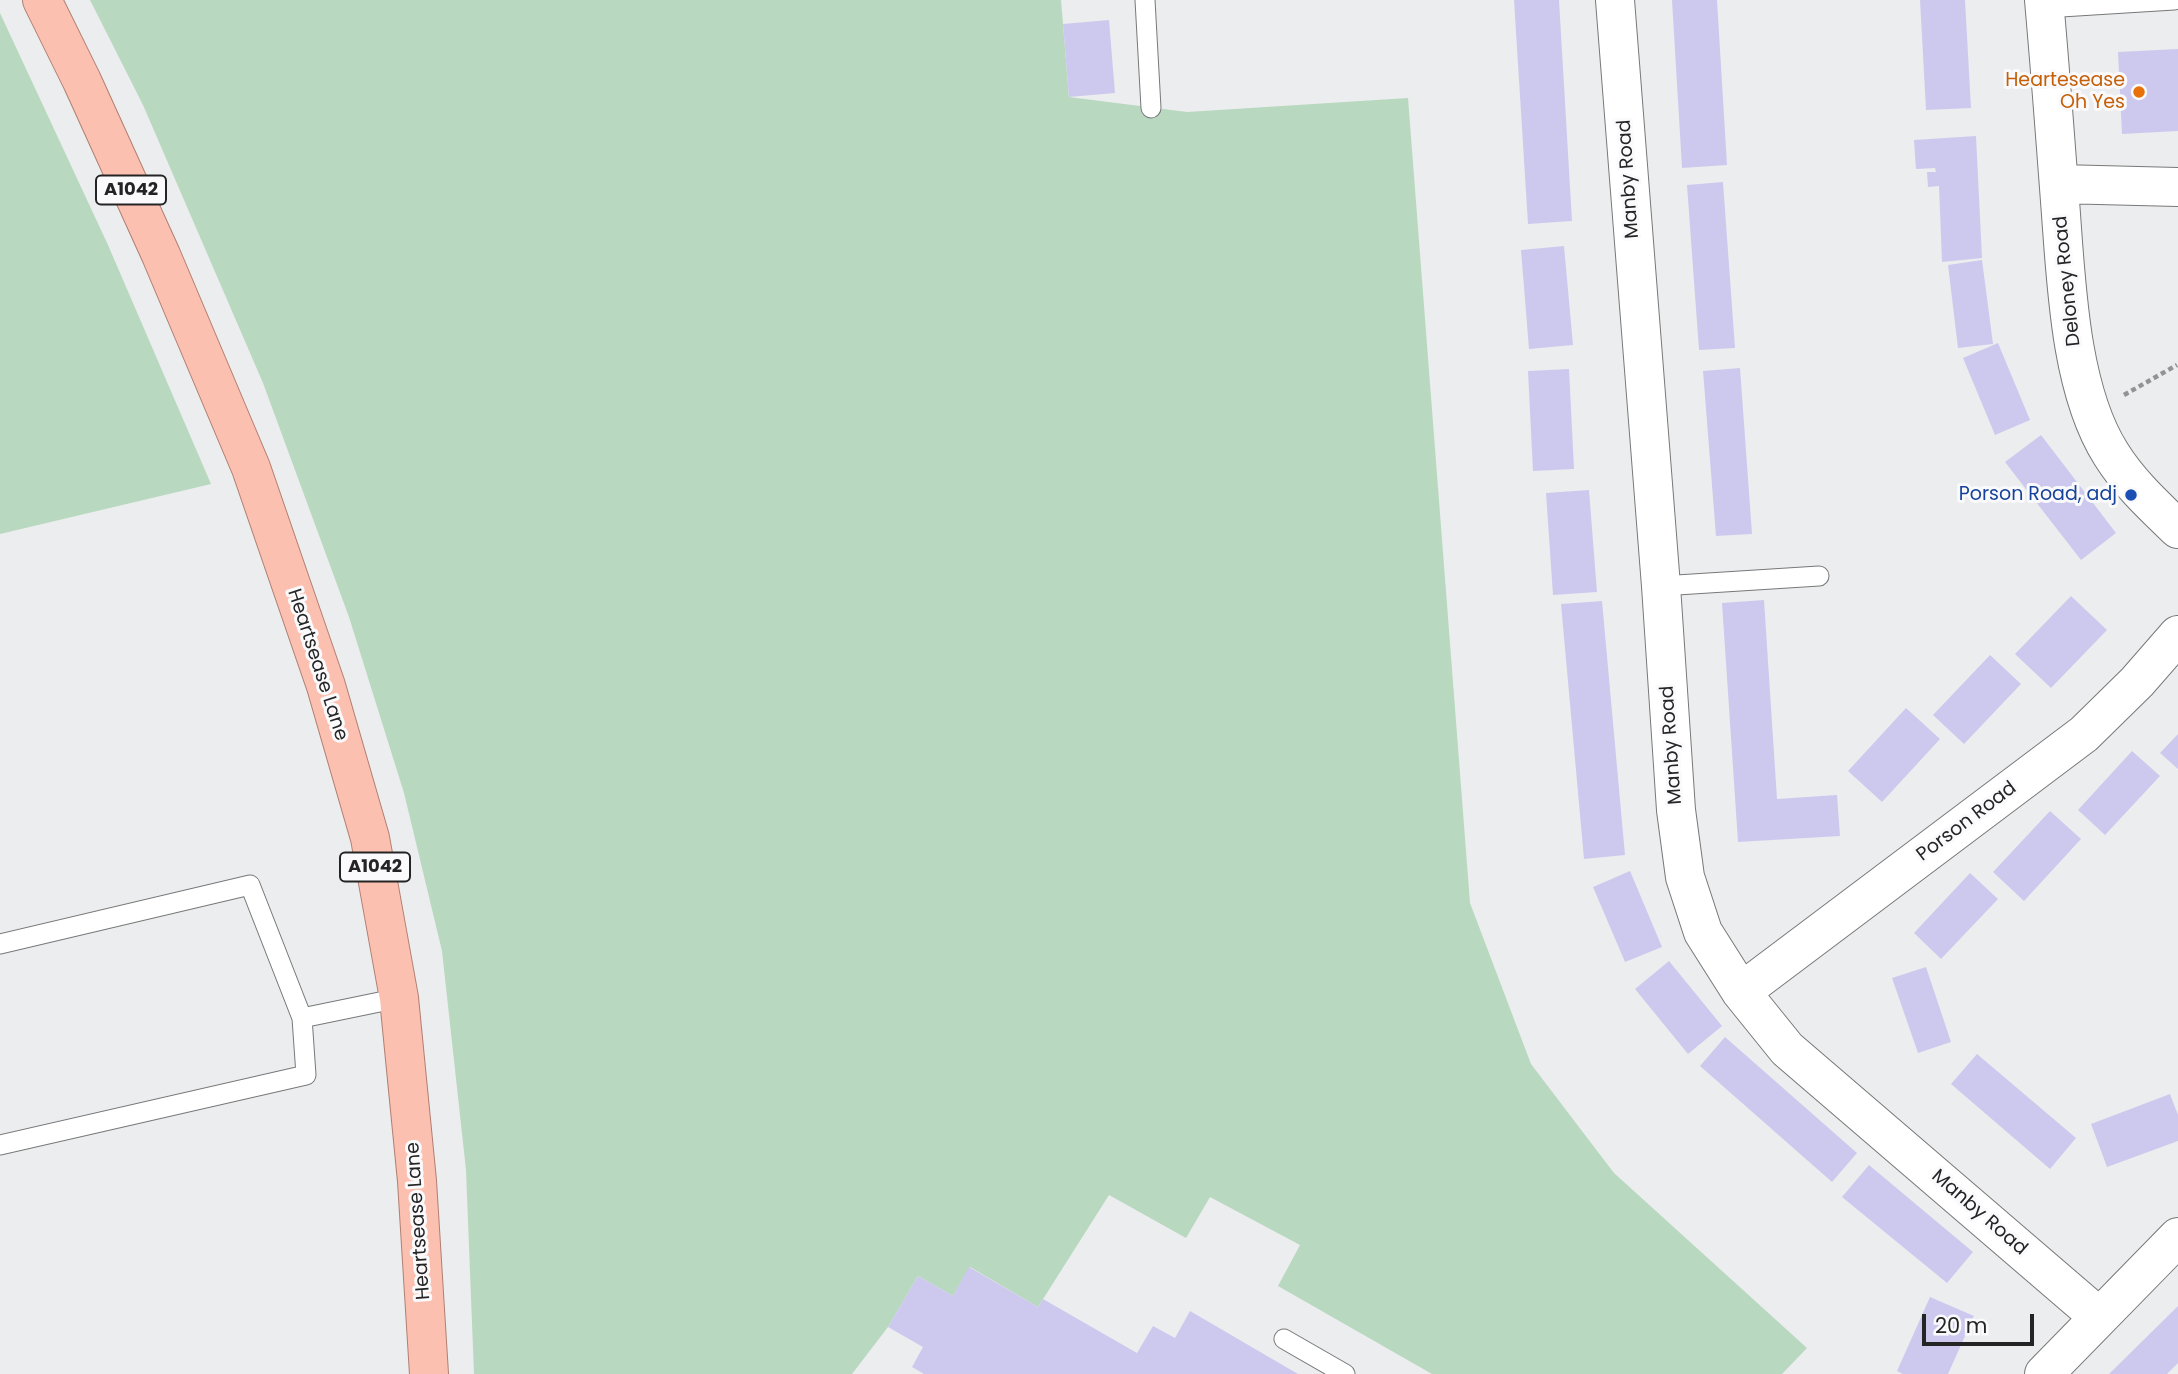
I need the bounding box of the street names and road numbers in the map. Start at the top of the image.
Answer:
street label: Manby Road [1613,119,1645,239]
road number: A1042 [96,176,166,204]
street label: Deloney Road [2050,215,2086,347]
street label: Heartsease Lane [282,586,352,744]
street label: Manby Road [1656,685,1688,805]
street label: Porson Road [1913,777,2021,867]
road number: A1042 [340,852,410,882]
street label: Heartsease Lane [402,1141,436,1301]
street label: Manby Road [1926,1165,2032,1261]

